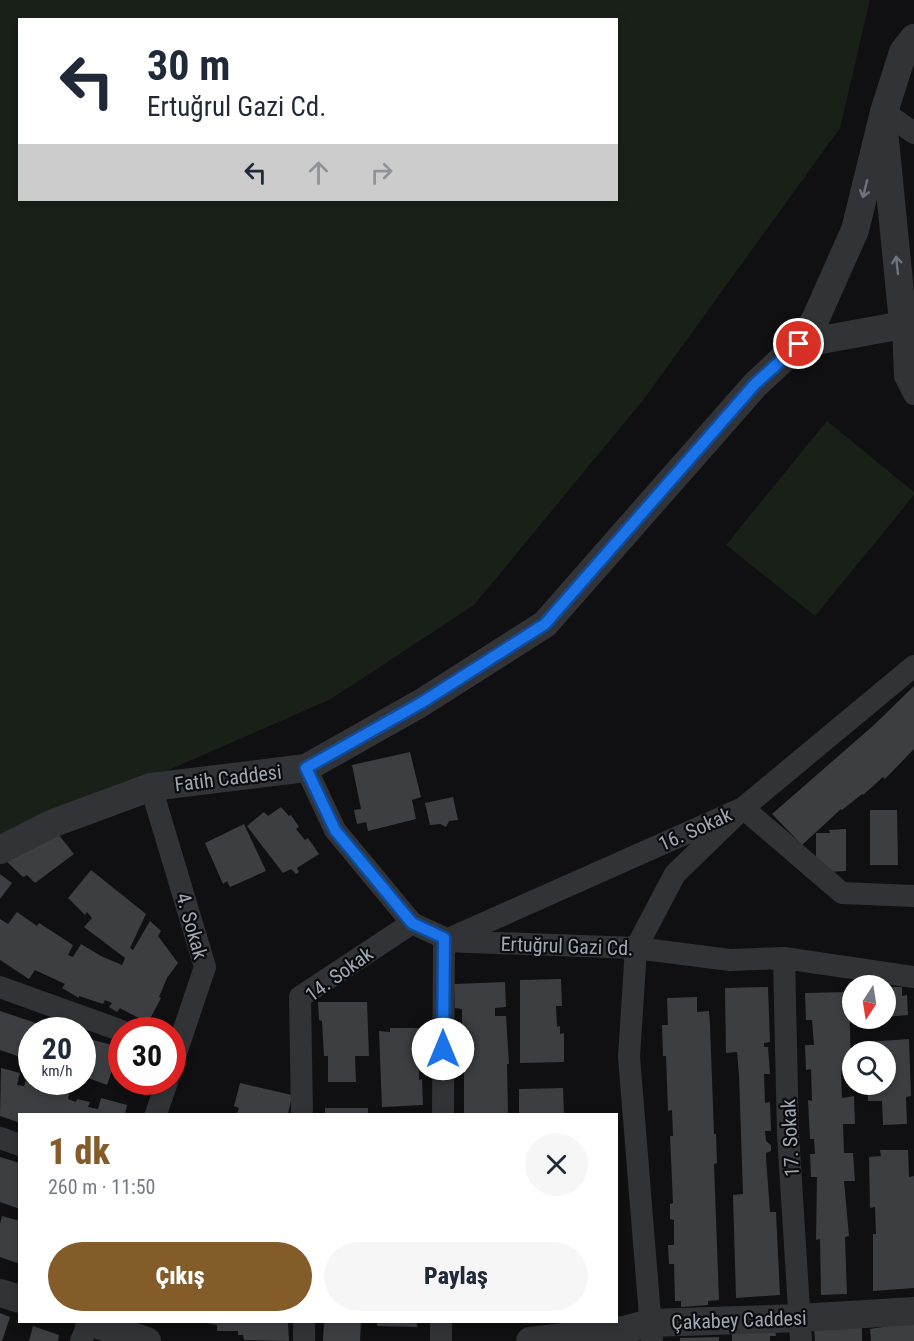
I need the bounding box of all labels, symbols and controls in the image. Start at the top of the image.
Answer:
text: 30 m [147,41,230,90]
icon: left [48,42,126,120]
text: Ertuğrul Gazi Cd. [147,91,326,123]
icon: left [239,156,272,189]
icon: ahead [302,156,335,189]
icon: right [365,156,398,189]
one-way arrow [859,179,871,198]
one-way arrow [891,256,902,276]
pin [773,318,824,369]
icon: arrive [782,327,815,360]
street label: Fatih Caddesi [173,760,283,796]
street label: 16. Sokak [655,802,735,856]
street label: 4. Sokak [171,890,213,962]
street label: Ertuğrul Gazi Cd. [500,932,634,960]
street label: 14. Sokak [301,941,377,1007]
north arrow [842,975,896,1029]
map controls [842,975,896,1095]
speed limit sign: 30 [108,1017,186,1095]
position arrow [411,1017,475,1081]
text: 20 [42,1031,72,1066]
button: search [842,1041,896,1095]
text: km/h [42,1062,72,1080]
street label: 17. Sokak [776,1099,804,1177]
text: 1 dk [48,1131,110,1173]
button: close [525,1133,588,1196]
text: 260 m · 11:50 [48,1175,155,1199]
button: Çıkış [48,1242,312,1311]
button: Paylaş [324,1242,588,1311]
street label: Çakabey Caddesi [671,1306,807,1334]

